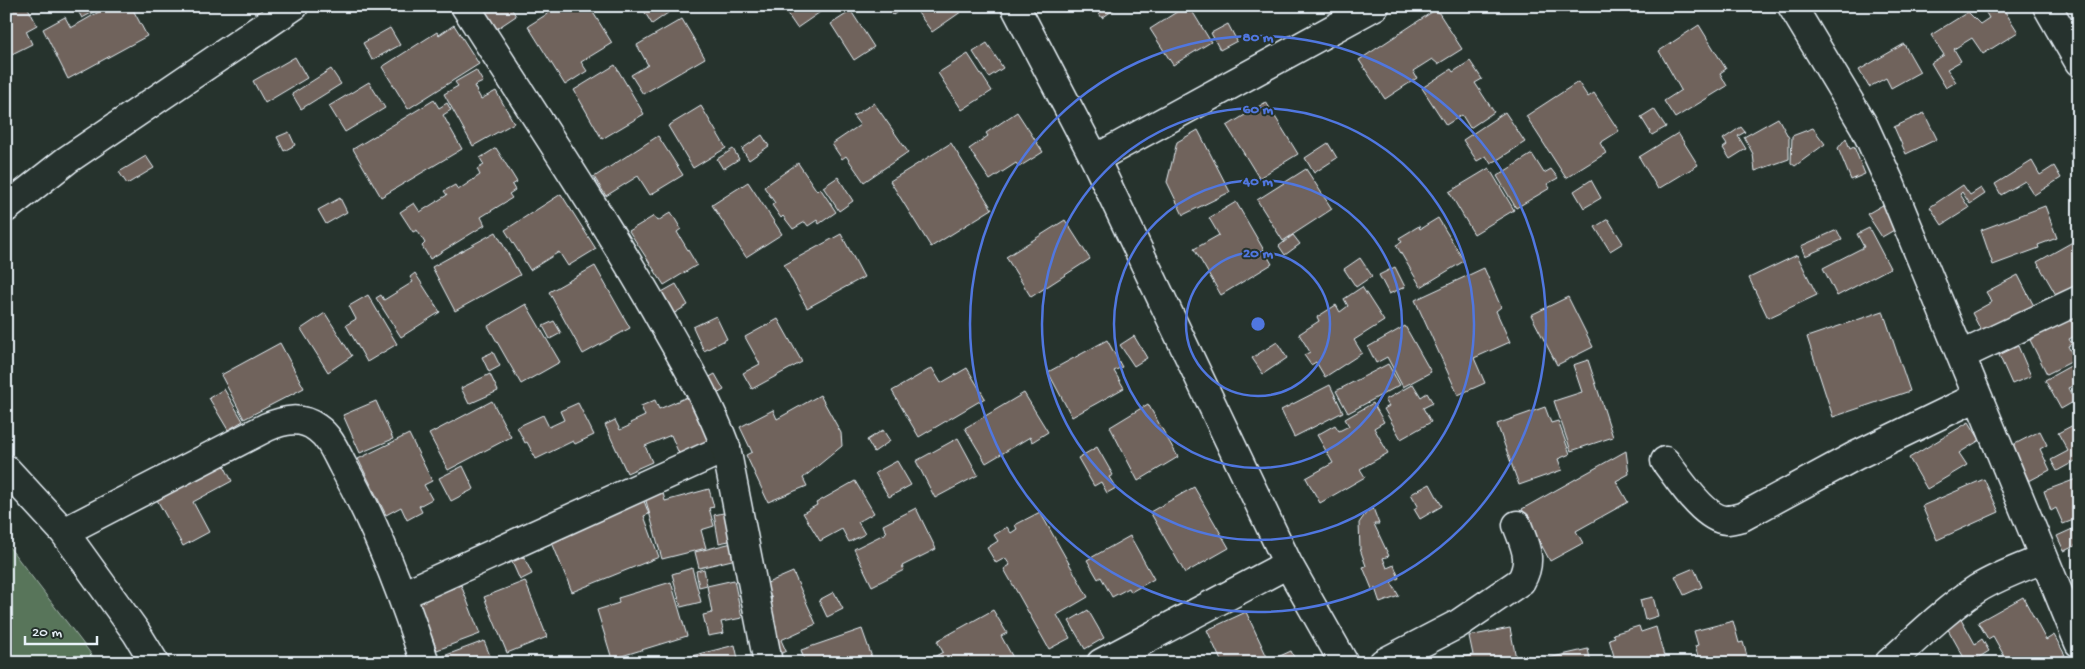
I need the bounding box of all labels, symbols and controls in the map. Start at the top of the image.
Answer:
text: 80 m [1243,29,1274,47]
text: 60 m [1243,101,1274,119]
text: 40 m [1242,173,1273,191]
text: 20 m [1243,245,1273,263]
centre of rings [1249,315,1267,333]
scale bar [25,614,98,646]
text: 20 m [32,624,62,642]

